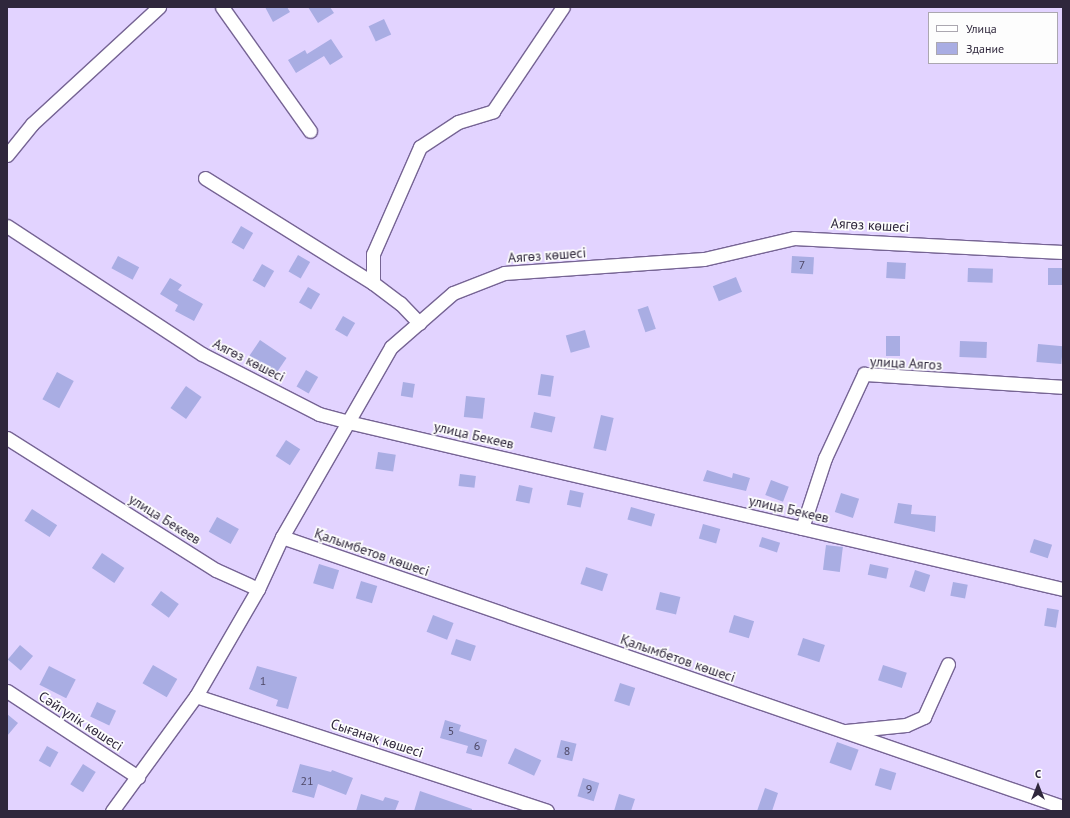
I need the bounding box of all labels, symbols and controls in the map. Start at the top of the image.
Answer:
legend [928,12,1058,64]
text: Улица [966,21,997,36]
text: Здание [966,41,1004,56]
street label: Аягөз көшесі [830,215,910,235]
street label: Аягөз көшесі [507,244,587,266]
house number: 7 [799,258,805,272]
street label: Аягөз көшесі [210,335,288,385]
street label: улица Аягоз [869,353,943,373]
street label: улица Бекеев [432,418,516,452]
street label: улица Бекеев [126,490,204,548]
street label: улица Бекеев [747,492,831,526]
street label: Қалымбетов көшесі [312,524,432,580]
street label: Қалымбетов көшесі [618,630,738,686]
house number: 1 [260,674,266,688]
street label: Сәйгүлік көшесі [36,688,126,754]
street label: Сығанақ көшесі [329,715,425,761]
house number: 5 [448,724,454,738]
house number: 6 [474,739,480,753]
house number: 8 [564,744,570,758]
north arrow [1018,766,1058,806]
text: С [1035,767,1041,781]
house number: 21 [300,774,314,788]
house number: 9 [586,782,592,796]

